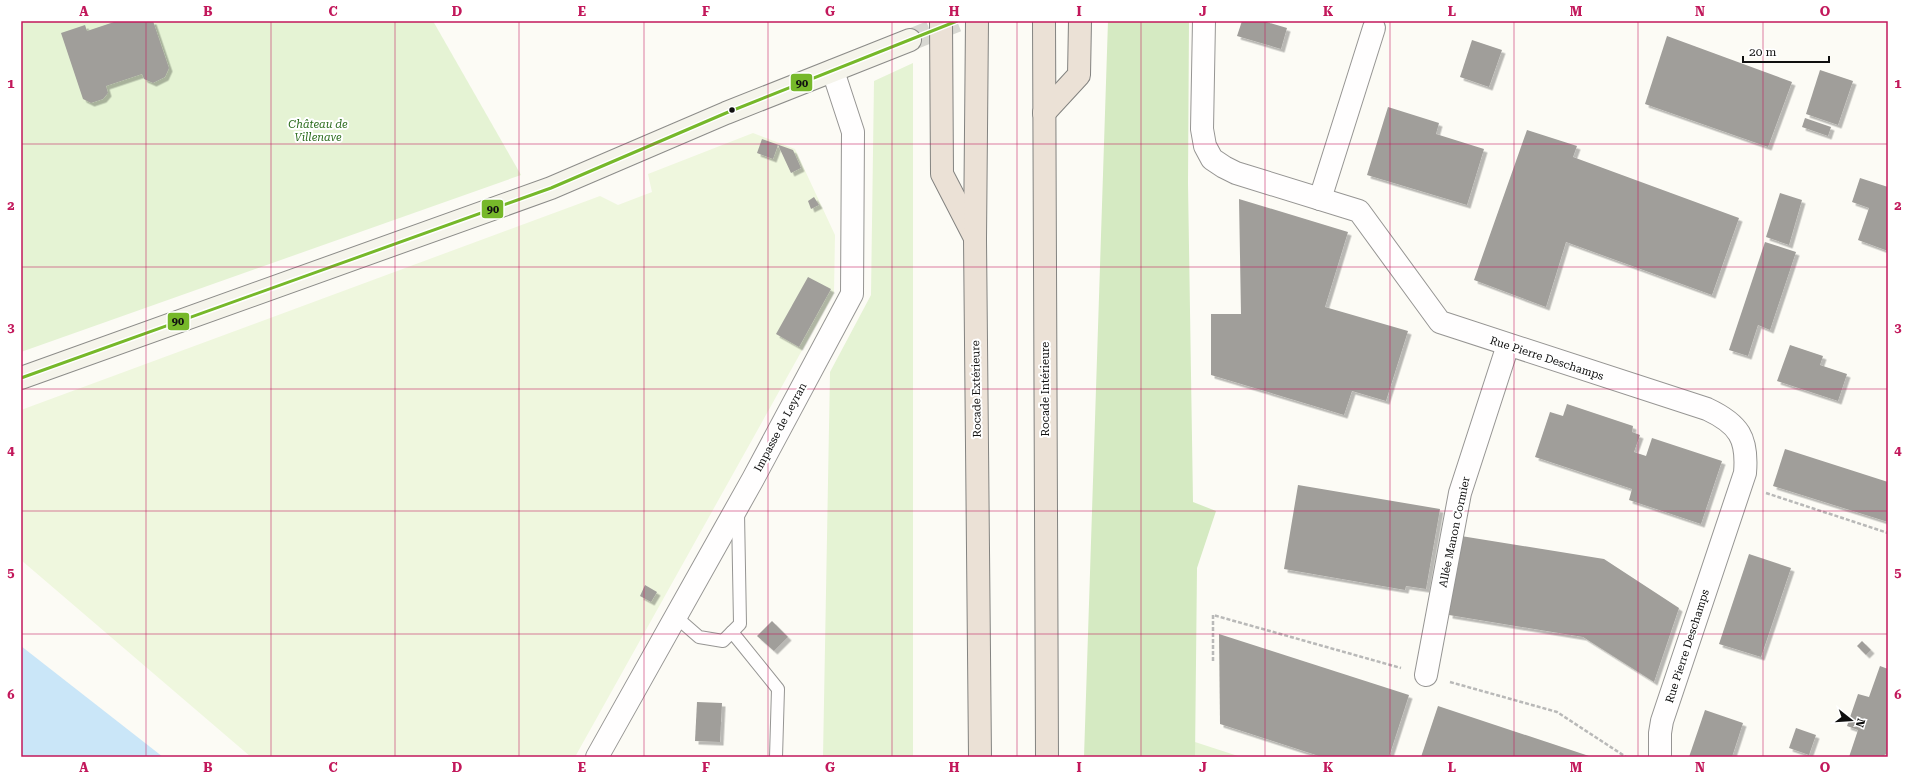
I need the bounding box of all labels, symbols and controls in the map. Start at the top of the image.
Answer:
text: A [79,4,89,19]
text: B [203,4,213,19]
text: C [328,4,338,19]
text: D [452,4,462,19]
text: E [578,4,586,19]
text: F [702,4,710,19]
text: G [825,4,835,19]
text: H [949,4,960,19]
text: I [1076,4,1082,19]
text: J [1199,4,1207,19]
text: K [1323,4,1334,19]
text: L [1448,4,1456,19]
text: M [1570,4,1583,19]
text: N [1695,4,1705,19]
text: O [1820,4,1831,19]
scale bar [1743,38,1829,64]
text: 20 m [1749,45,1776,59]
line badge: 90 [790,73,813,92]
text: 1 [7,76,15,91]
text: 1 [1894,76,1902,91]
text: 90 [796,77,808,90]
unlabelled marker [727,105,737,115]
park label: Château de Villenave [288,118,348,144]
text: 2 [7,198,15,213]
text: 2 [1894,198,1902,213]
line badge: 90 [481,199,504,219]
text: 90 [487,203,499,216]
line badge: 90 [167,312,190,331]
text: 90 [172,315,184,328]
text: 3 [7,320,15,335]
text: 3 [1894,320,1902,335]
street label: Rue Pierre Deschamps [1488,334,1605,383]
street label: Rocade Extérieure [969,340,984,438]
street label: Rocade Intérieure [1039,342,1052,436]
street label: Impasse de Leyran [751,380,809,474]
text: 4 [7,443,15,458]
text: 4 [1894,443,1902,458]
street label: Allée Manon Cormier [1436,475,1473,589]
text: 5 [7,565,15,580]
text: 5 [1894,565,1902,580]
street label: Rue Pierre Deschamps [1663,588,1712,705]
text: 6 [7,687,15,702]
text: 6 [1894,687,1902,702]
north arrow [1831,700,1871,740]
text: N [1852,717,1868,729]
text: A [79,760,89,775]
text: B [203,760,213,775]
text: C [328,760,338,775]
text: D [452,760,462,775]
text: E [578,760,586,775]
text: F [702,760,710,775]
text: G [825,760,835,775]
text: H [949,760,960,775]
text: I [1076,760,1082,775]
text: J [1199,760,1207,775]
text: K [1323,760,1334,775]
text: L [1448,760,1456,775]
text: M [1570,760,1583,775]
text: N [1695,760,1705,775]
text: O [1820,760,1831,775]

